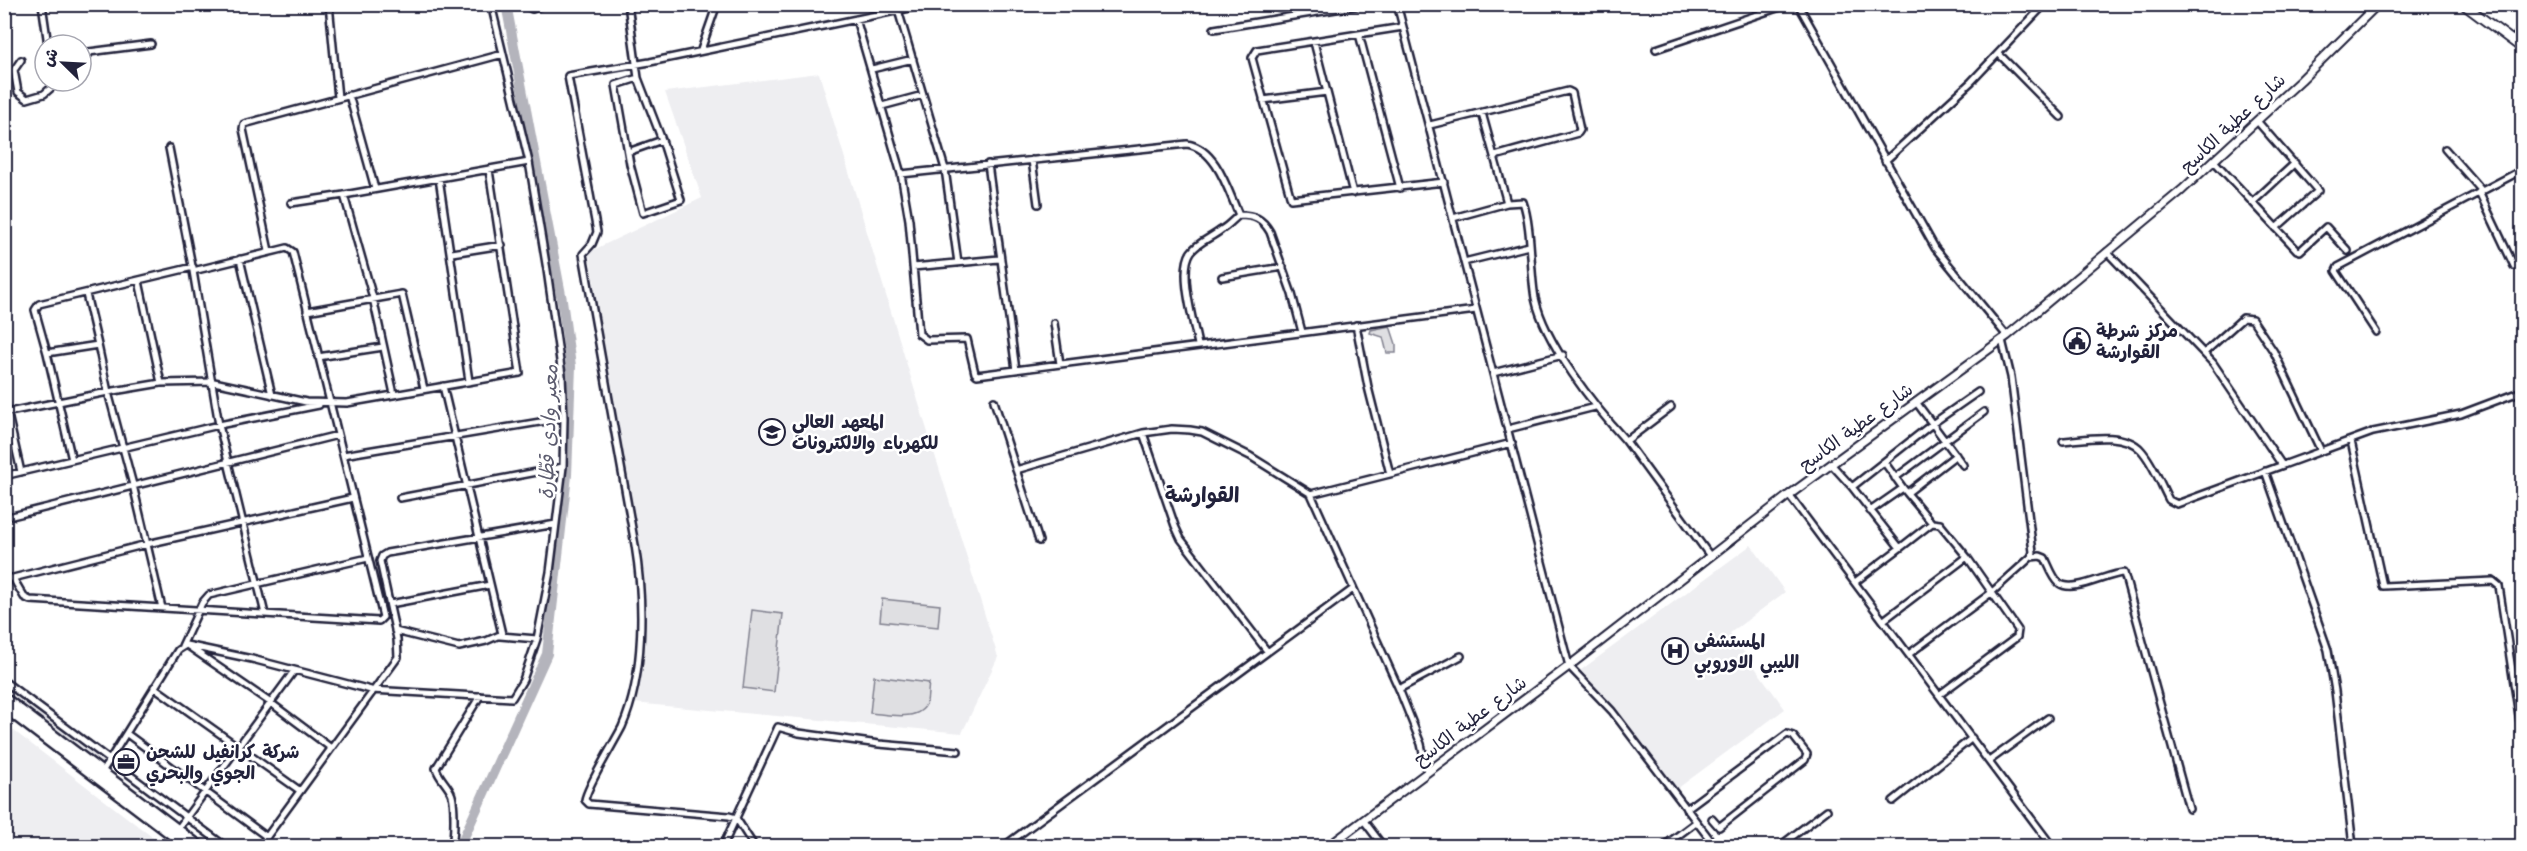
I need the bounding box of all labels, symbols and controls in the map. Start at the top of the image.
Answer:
north arrow [33,33,93,93]
text: ش [37,45,64,70]
street label: شارع عطية الكاسح [2175,68,2291,179]
place label: مركز شرطة القوارشة [2096,319,2178,365]
public building icon: مركز شرطة القوارشة [2062,326,2092,356]
water label: معبر وادي قطّارة [533,364,565,500]
street label: شارع عطية الكاسح [1794,377,1918,477]
place label: المعهد العالي للكهرباء والالكترونات [792,410,938,456]
school or university icon: المعهد العالي للكهرباء والالكترونات [757,417,787,447]
district label: القوارشة [1165,481,1239,510]
place label: المستشفی الليبي الاوروبي [1694,629,1799,678]
hospital icon: المستشفی الليبي الاوروبي [1660,636,1690,666]
street label: شارع عطية الكاسح [1409,671,1532,772]
place label: شركة كرانفيل للشحن الجوي والبحري [146,740,299,787]
office icon: شركة كرانفيل للشحن الجوي والبحري [111,747,141,777]

